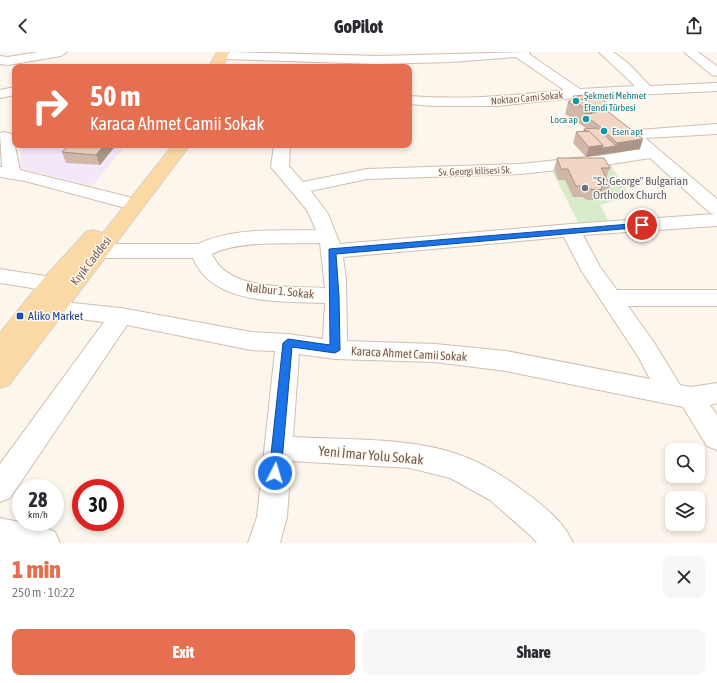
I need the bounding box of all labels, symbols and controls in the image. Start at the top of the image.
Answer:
icon: back [12,15,34,37]
icon: share [683,15,705,37]
text: GoPilot [334,16,383,37]
icon: right [24,80,76,132]
text: 50 m [90,80,140,112]
street label: Noktacı Cami Sokak [491,89,564,107]
place label: Şekmeti Mehmet Efendi Türbesi [584,90,646,113]
marker: Şekmeti Mehmet Efendi Türbesi [571,96,581,106]
text: Karaca Ahmet Camii Sokak [90,113,264,134]
place label: Loca ap [550,114,578,125]
marker: Loca ap [581,114,591,124]
marker: Esen apt [599,126,609,136]
place label: Esen apt [612,126,643,137]
street label: Sv. Georgi kilisesi Sk. [438,164,512,178]
place label: "St. George" Bulgarian Orthodox Church [593,174,688,202]
marker: "St. George" Bulgarian Orthodox Church [580,183,590,193]
pin [625,208,659,242]
icon: arrive [631,214,653,236]
street label: Kıyık Caddesi [68,234,114,288]
street label: Nalbur 1. Sokak [245,280,316,302]
place label: Aliko Market [28,309,84,323]
marker: Aliko Market [15,311,25,321]
street label: Karaca Ahmet Camii Sokak [351,344,468,364]
street label: Yeni İmar Yolu Sokak [318,442,424,468]
map controls [665,443,705,531]
button: search [665,443,705,483]
position arrow [254,452,296,494]
speed limit sign: 30 [72,479,124,531]
text: 28 [29,488,47,511]
button: layers [665,491,705,531]
text: km/h [28,509,48,520]
text: 1 min [12,556,61,583]
button: close [663,556,705,598]
text: 250 m · 10:22 [12,585,75,600]
button: Exit [12,629,355,675]
button: Share [363,629,705,675]

